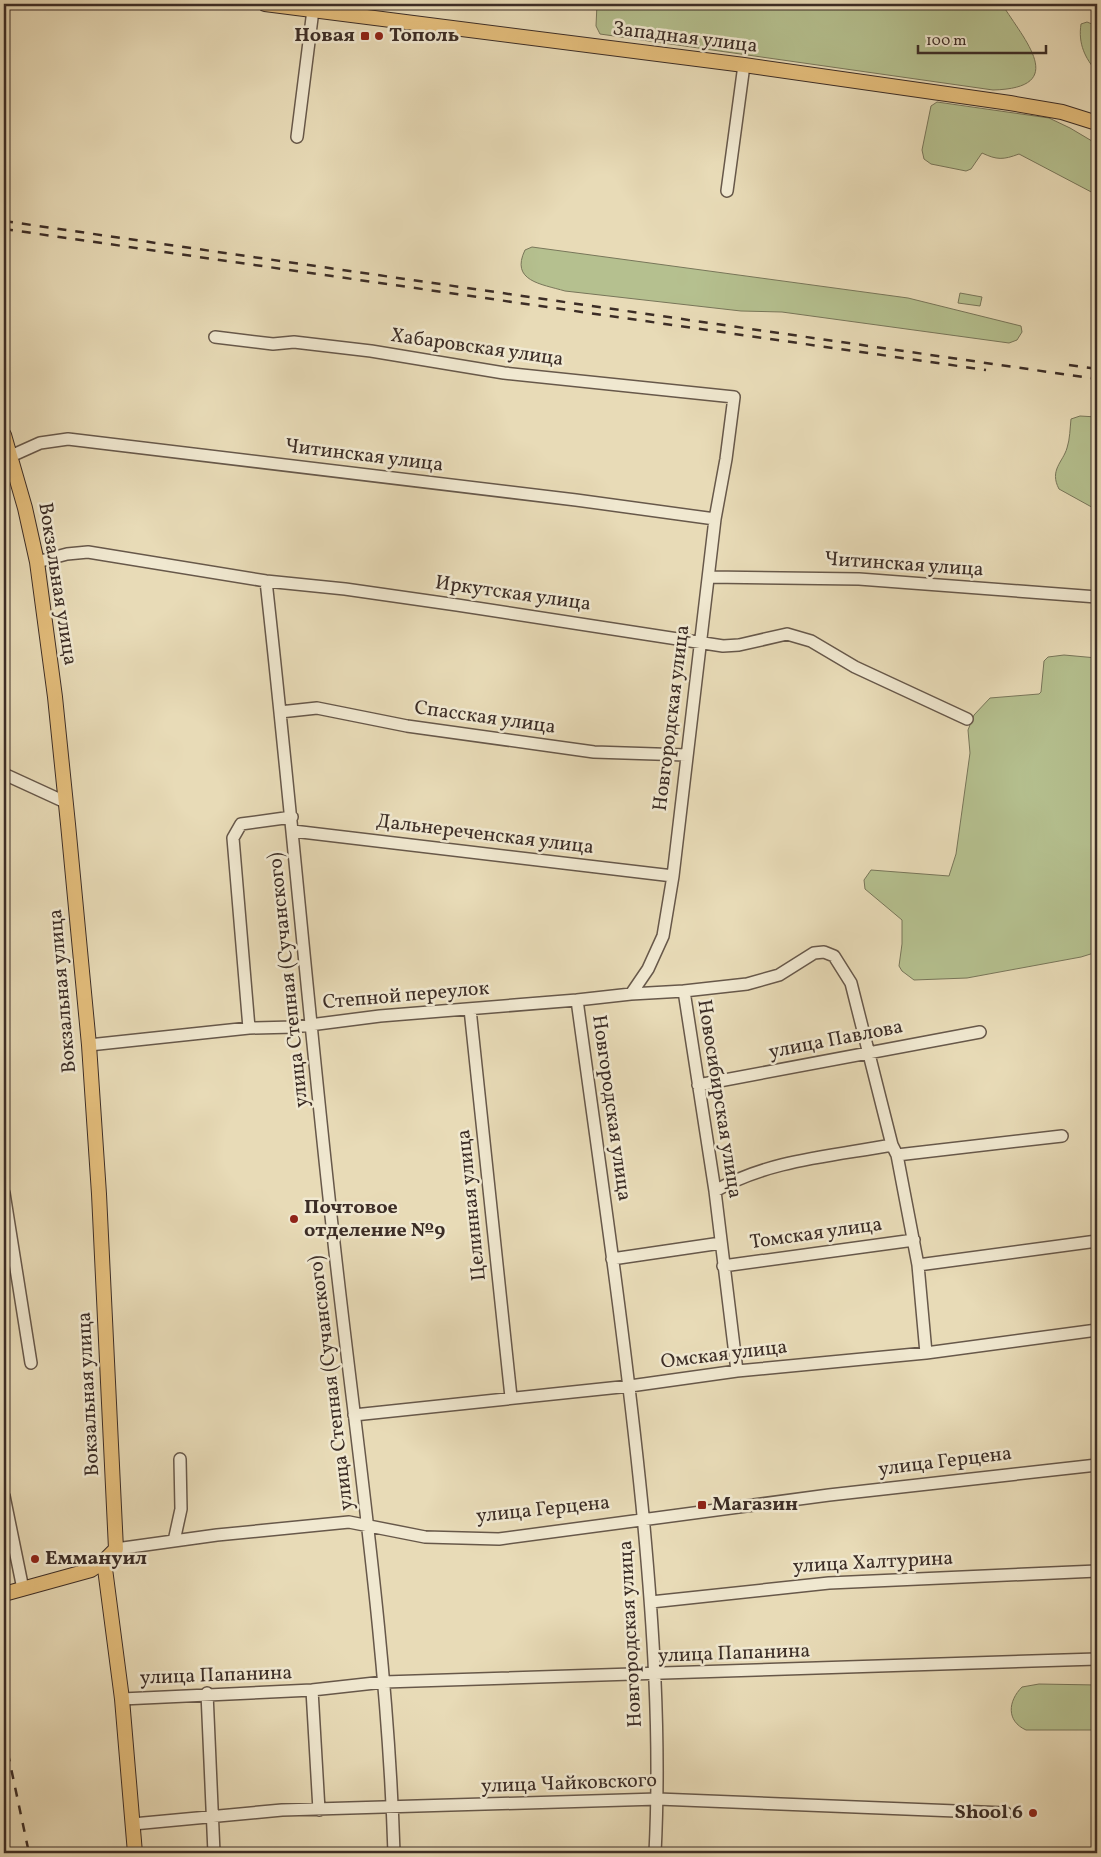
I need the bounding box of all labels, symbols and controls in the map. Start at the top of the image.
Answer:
street label: Западная улица [611,15,759,61]
place label: Новая [294,22,355,50]
place label: Тополь [389,22,459,50]
scale bar [918,22,1046,54]
marker: Новая [359,30,371,42]
marker: Тополь [373,30,385,42]
text: 100 m [926,31,966,52]
street label: Хабаровская улица [389,322,565,374]
street label: Читинская улица [283,432,445,480]
street label: Вокзальная улица [30,501,84,668]
street label: Читинская улица [823,545,985,585]
street label: Иркутская улица [433,569,593,619]
street label: Новгородская улица [647,623,697,813]
street label: Спасская улица [412,694,558,742]
street label: Дальнереченская улица [375,808,595,862]
street label: улица Степная (Сучанского) [262,851,316,1109]
street label: Вокзальная улица [42,908,84,1074]
street label: Степной переулок [322,975,491,1017]
street label: Новосибирская улица [689,998,749,1200]
street label: Новгородская улица [584,1013,638,1203]
street label: улица Павлова [766,1013,906,1067]
street label: Целинная улица [450,1128,494,1282]
place label: Почтовое отделение №9 [304,1194,445,1245]
street label: Томская улица [748,1211,884,1257]
marker: Почтовое отделение №9 [288,1213,300,1225]
street label: улица Степная (Сучанского) [302,1254,362,1512]
street label: Вокзальная улица [71,1311,107,1477]
street label: Омская улица [659,1333,789,1377]
street label: улица Герцена [877,1440,1013,1484]
street label: улица Герцена [475,1489,611,1531]
place label: Магазин [712,1491,798,1519]
marker: Магазин [696,1499,708,1511]
street label: Новгородская улица [612,1540,650,1728]
place label: Еммануил [45,1545,147,1573]
street label: улица Халтурина [792,1545,954,1581]
marker: Еммануил [29,1553,41,1565]
street label: улица Папанина [657,1637,811,1671]
street label: улица Папанина [139,1659,293,1693]
street label: улица Чайковского [481,1767,657,1801]
place label: Shool 6 [955,1799,1023,1827]
marker: Shool 6 [1027,1807,1039,1819]

